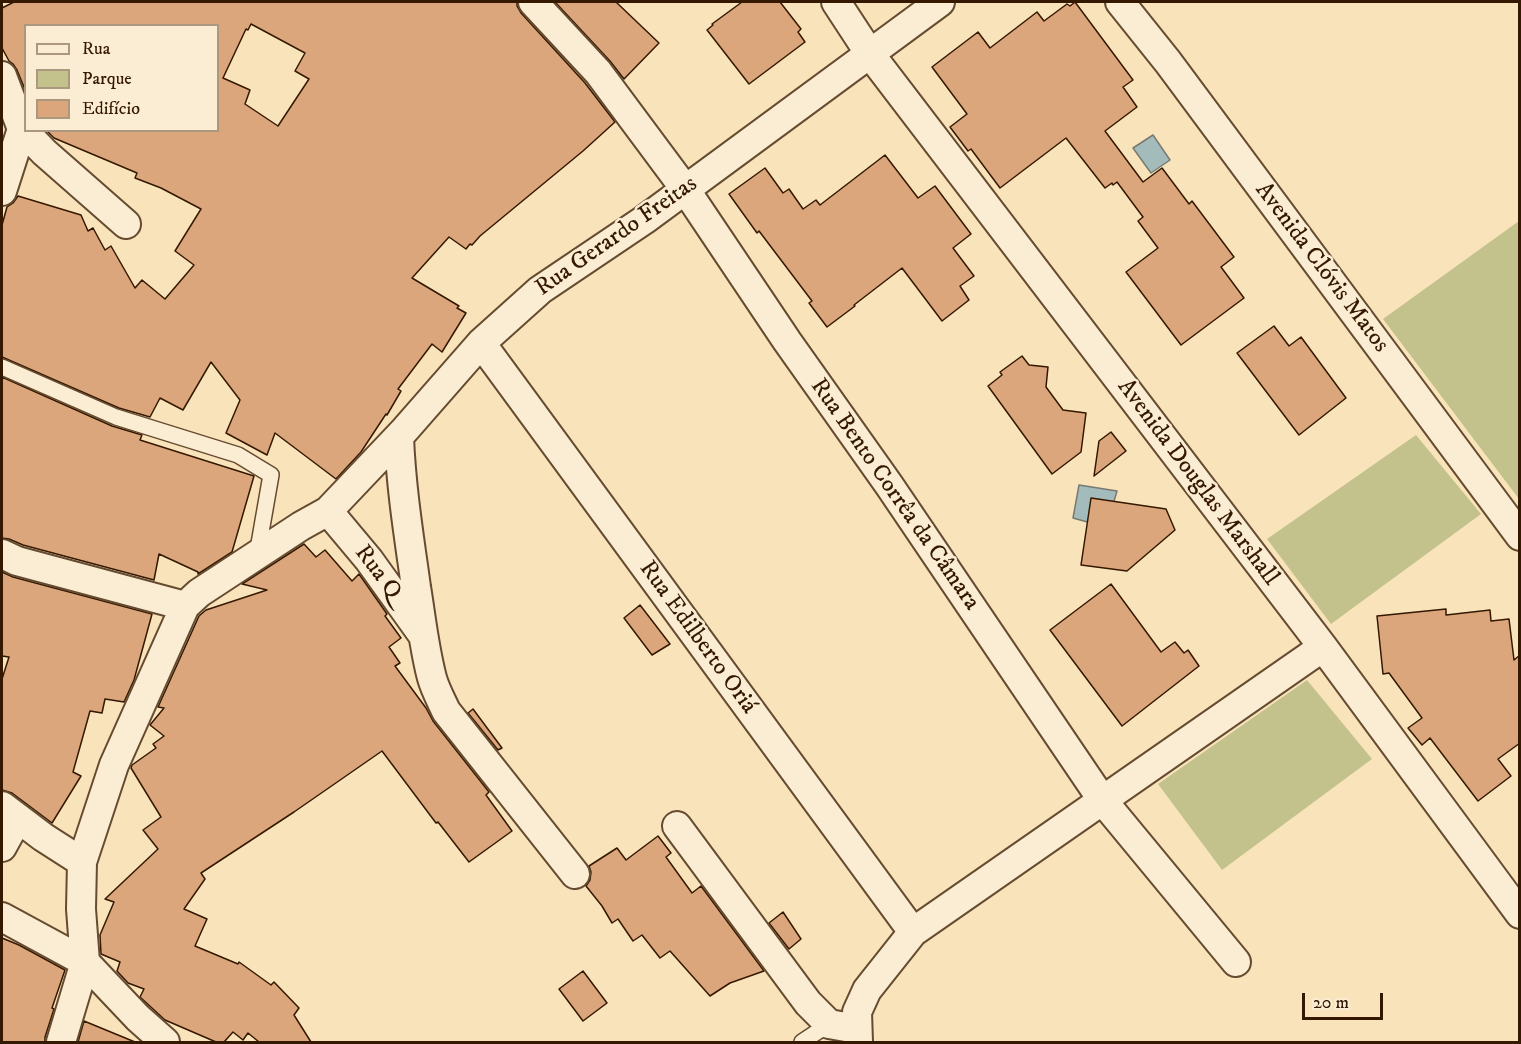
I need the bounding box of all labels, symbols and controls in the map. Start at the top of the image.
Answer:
legend [24,24,219,132]
text: Rua [82,38,110,60]
text: Parque [82,68,132,90]
text: Edifício [82,98,140,120]
street label: Rua Gerardo Freitas [531,170,703,304]
street label: Avenida Clóvis Matos [1248,177,1394,359]
street label: Rua Bento Corrêa da Câmara [803,374,985,616]
street label: Avenida Douglas Marshall [1110,374,1284,592]
street label: Rua Q [347,540,407,606]
street label: Rua Edilberto Oriá [632,556,762,720]
scale bar [1305,981,1386,1019]
text: 20 m [1313,992,1349,1014]

